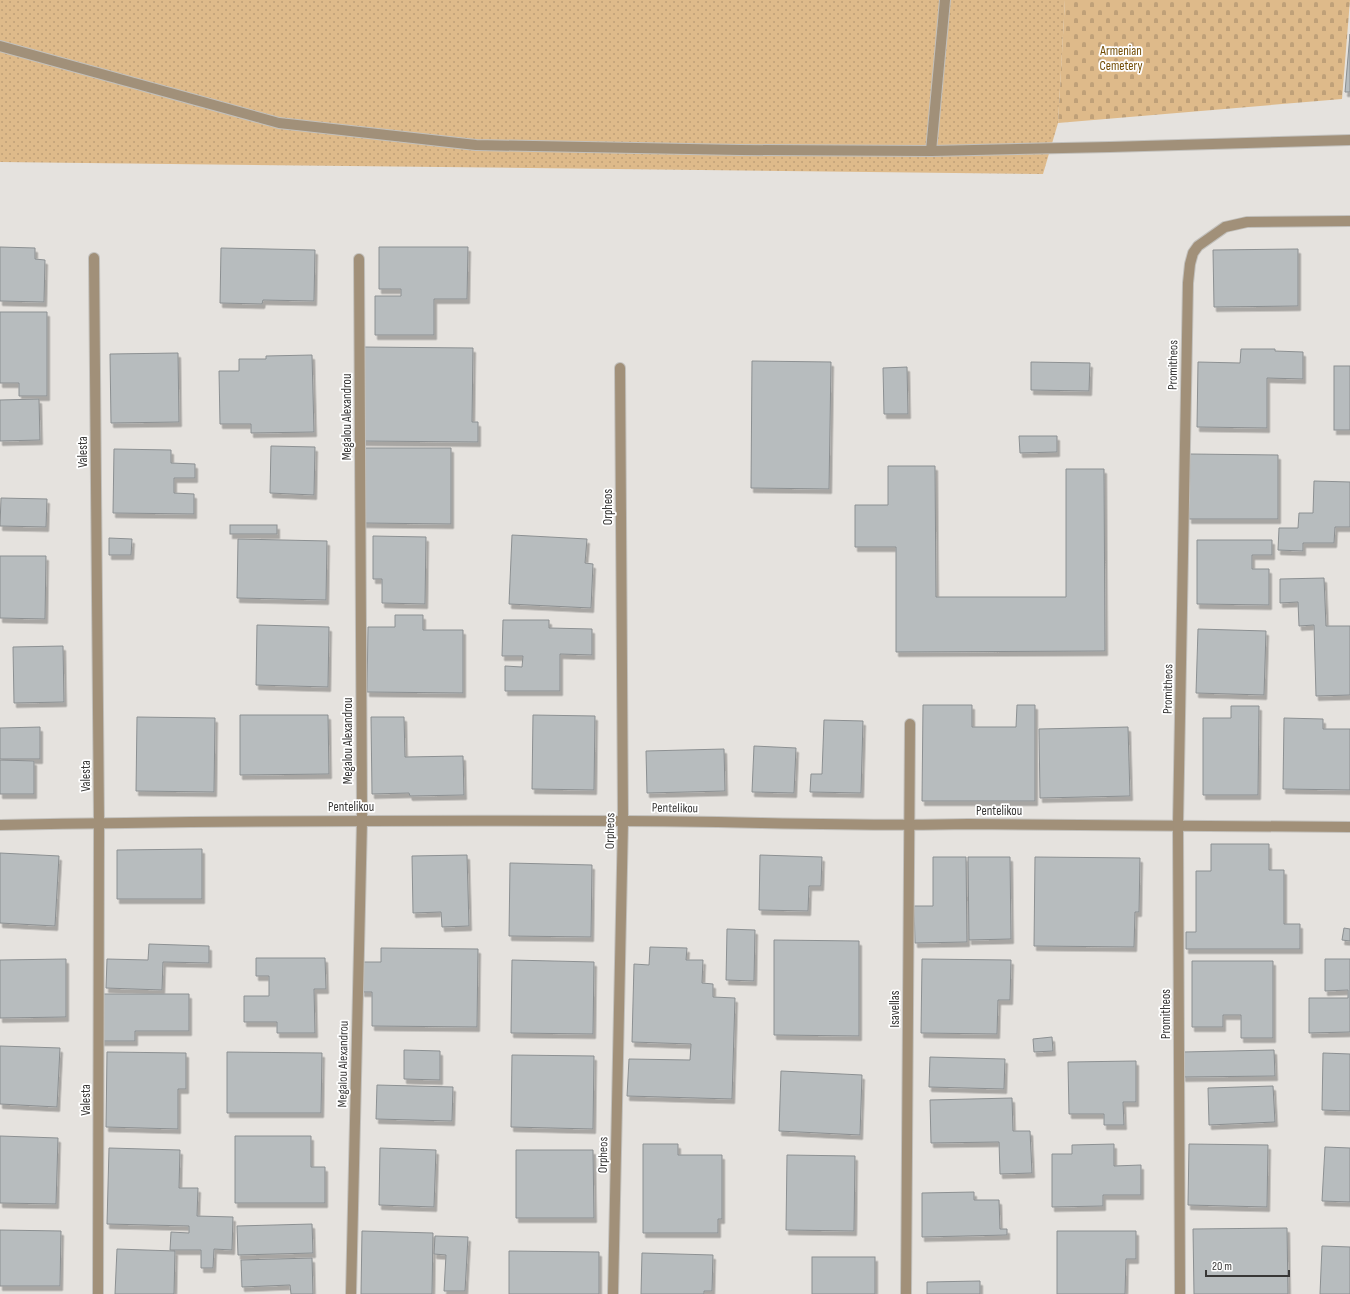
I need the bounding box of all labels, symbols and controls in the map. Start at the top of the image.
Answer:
park label: Armenian Cemetery [1099,43,1142,74]
street label: Promitheos [1165,340,1181,390]
street label: Megalou Alexandrou [339,374,355,460]
street label: Valesta [75,436,91,468]
street label: Orpheos [600,488,616,525]
street label: Promitheos [1160,664,1176,714]
street label: Megalou Alexandrou [340,698,356,784]
street label: Valesta [78,760,94,792]
street label: Pentelikou [328,799,374,815]
street label: Pentelikou [652,800,698,816]
street label: Pentelikou [976,803,1022,819]
street label: Orpheos [602,812,618,849]
street label: Promitheos [1158,989,1174,1039]
street label: Isavellas [887,990,903,1027]
street label: Megalou Alexandrou [334,1021,352,1107]
street label: Valesta [78,1084,94,1116]
street label: Orpheos [595,1136,611,1173]
scale bar [1206,1252,1289,1278]
text: 20 m [1212,1259,1232,1274]

